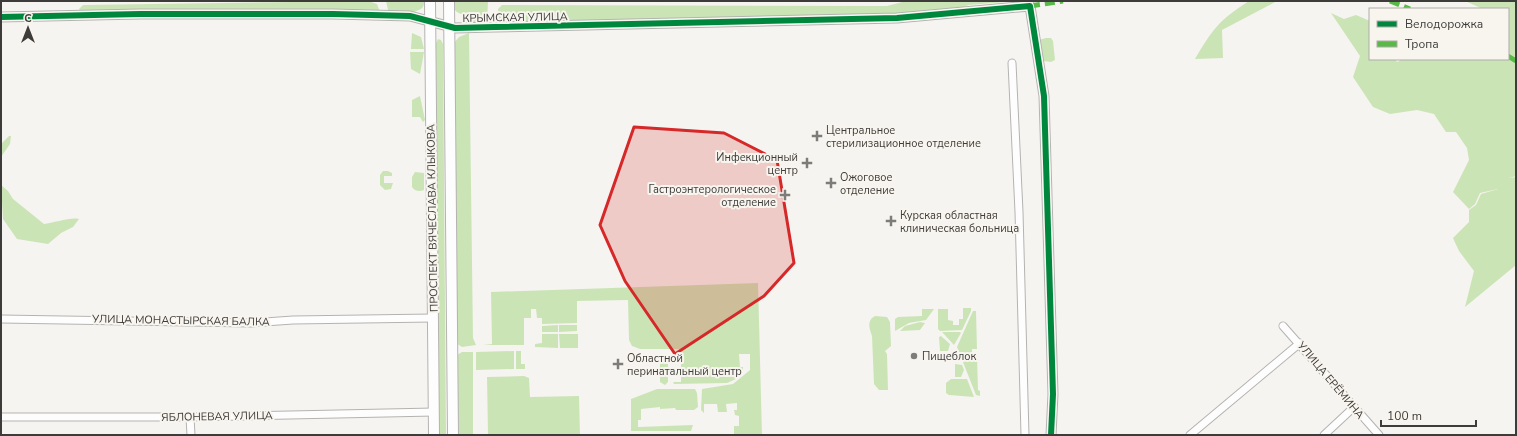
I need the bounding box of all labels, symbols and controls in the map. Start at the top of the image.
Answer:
north arrow [8,8,48,48]
legend [1369,8,1509,60]
street label: КРЫМСКАЯ УЛИЦА [462,9,568,26]
text: С [24,11,32,26]
text: Велодорожка [1405,16,1483,32]
text: Тропа [1405,36,1439,52]
place label: Центральное стерилизационное отделение [826,123,981,151]
street label: ПРОСПЕКТ ВЯЧЕСЛАВА КЛЫКОВА [423,124,442,312]
marker: Центральное стерилизационное отделение [811,130,823,142]
place label: Инфекционный центр [716,150,798,178]
marker: Инфекционный центр [801,157,813,169]
place label: Ожоговое отделение [840,170,895,198]
marker: Ожоговое отделение [825,177,837,189]
place label: Гастроэнтерологическое отделение [648,182,776,210]
marker: Гастроэнтерологическое отделение [779,189,791,201]
place label: Курская областная клиническая больница [900,208,1019,236]
marker: Курская областная клиническая больница [885,215,897,227]
street label: УЛИЦА МОНАСТЫРСКАЯ БАЛКА [91,311,270,330]
street label: УЛИЦА ЕРЁМИНА [1293,338,1367,422]
place label: Пищеблок [922,349,976,364]
place label: Областной перинатальный центр [627,351,742,379]
marker: Пищеблок [909,351,919,361]
marker: Областной перинатальный центр [612,358,624,370]
scale bar [1381,402,1476,428]
street label: ЯБЛОНЕВАЯ УЛИЦА [161,408,273,425]
text: 100 m [1387,408,1422,424]

